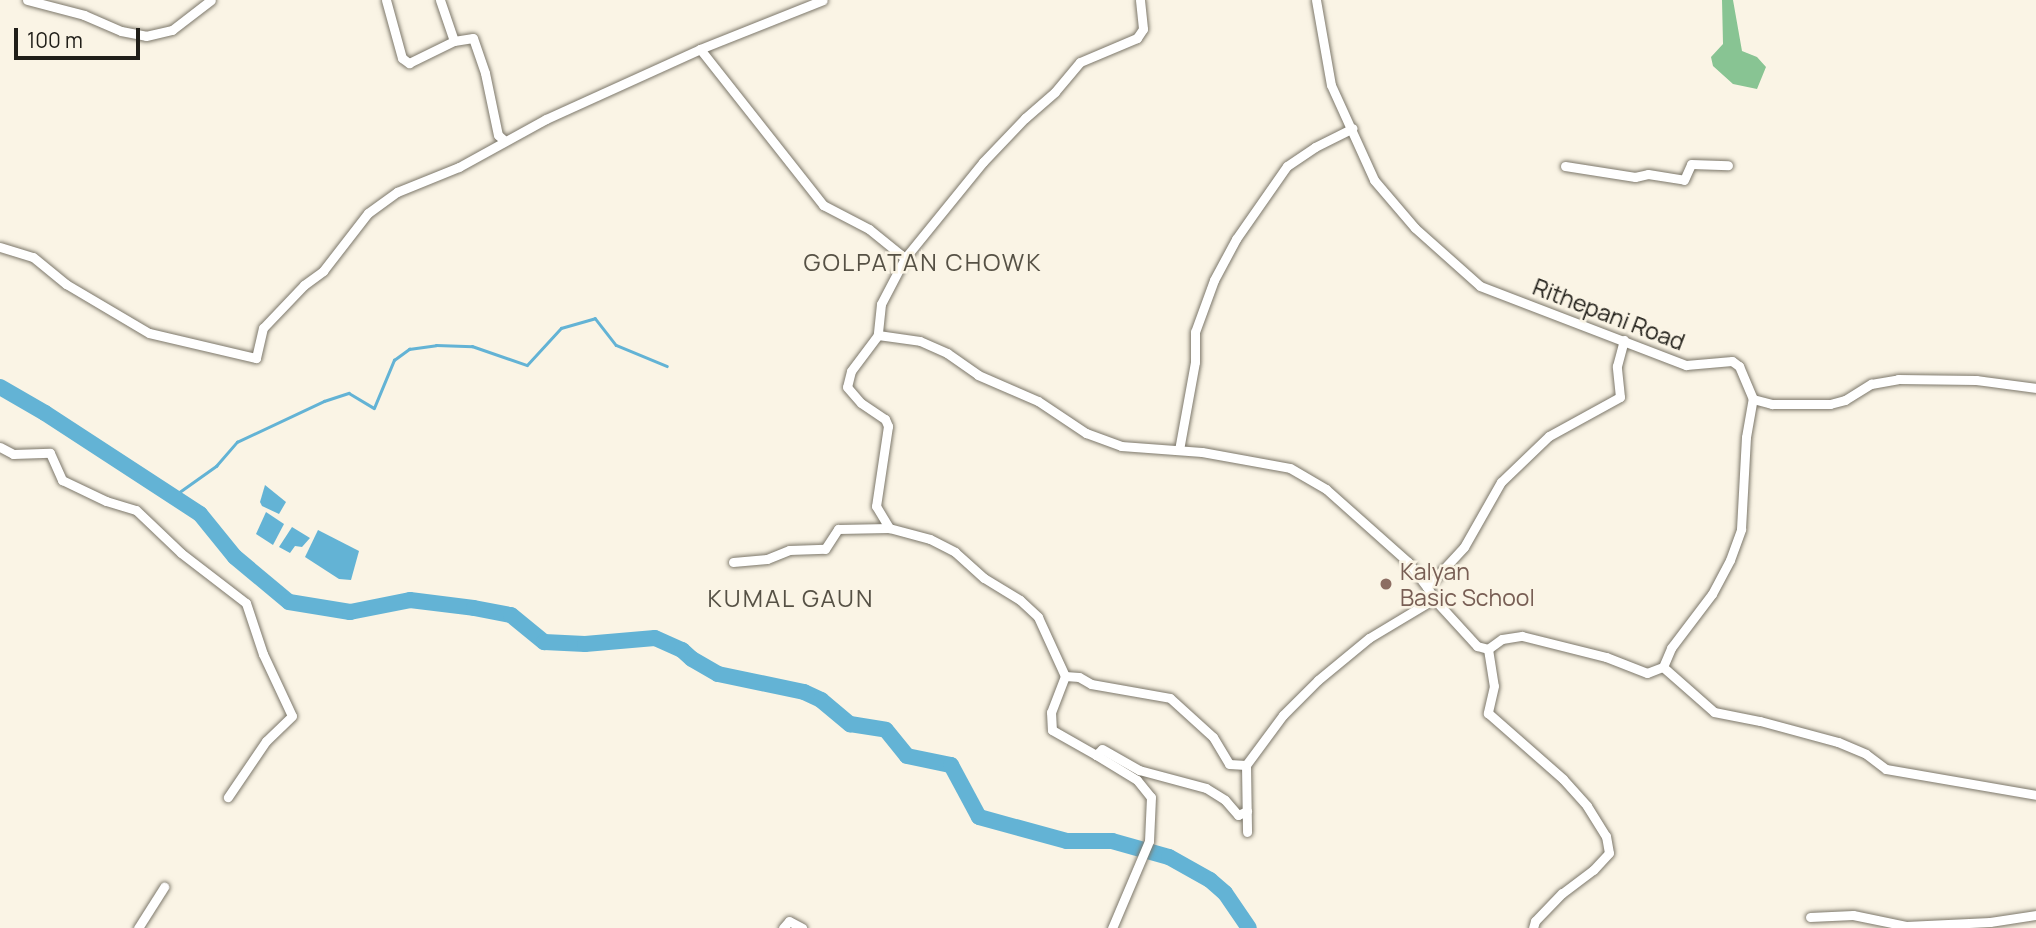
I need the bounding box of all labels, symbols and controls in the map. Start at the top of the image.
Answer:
scale bar [18,14,144,58]
text: 100 m [27,26,83,54]
district label: GOLPATAN CHOWK [805,248,1041,276]
street label: Rithepani Road [1529,272,1689,356]
place label: Kalyan Basic School [1400,557,1535,611]
marker: Kalyan Basic School [1378,576,1394,592]
district label: KUMAL GAUN [708,584,874,612]

